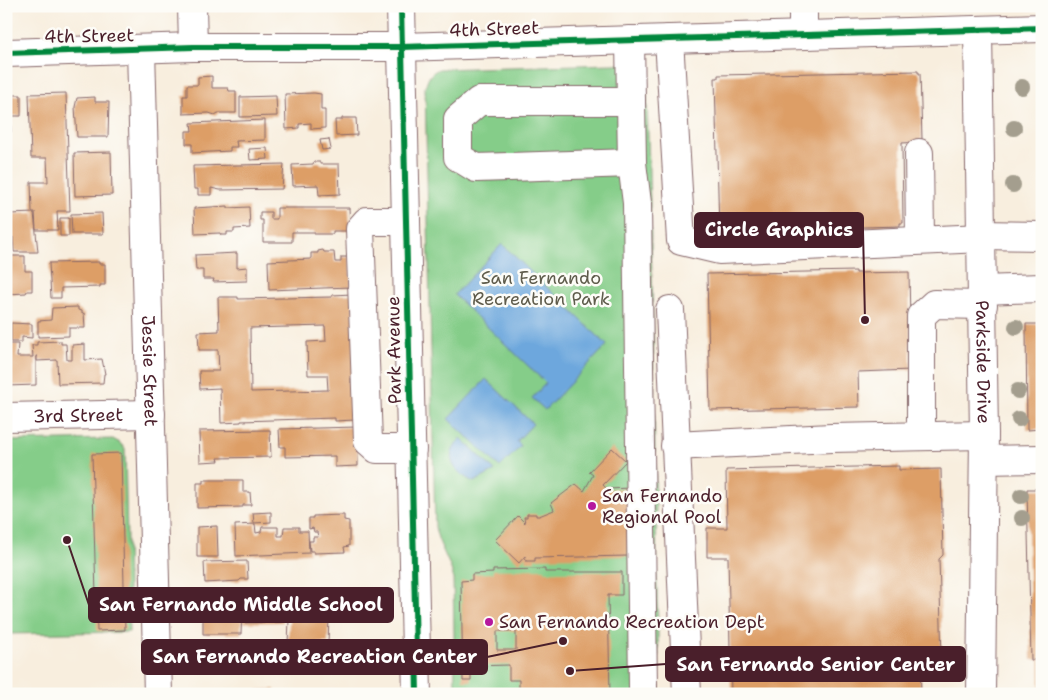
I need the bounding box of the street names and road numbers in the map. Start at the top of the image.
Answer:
street label: 4th Street [448,15,540,43]
street label: 4th Street [44,23,135,49]
street label: Park Avenue [381,296,407,404]
street label: Parkside Drive [970,300,996,424]
street label: Jessie Street [136,315,163,427]
street label: 3rd Street [33,403,124,428]

